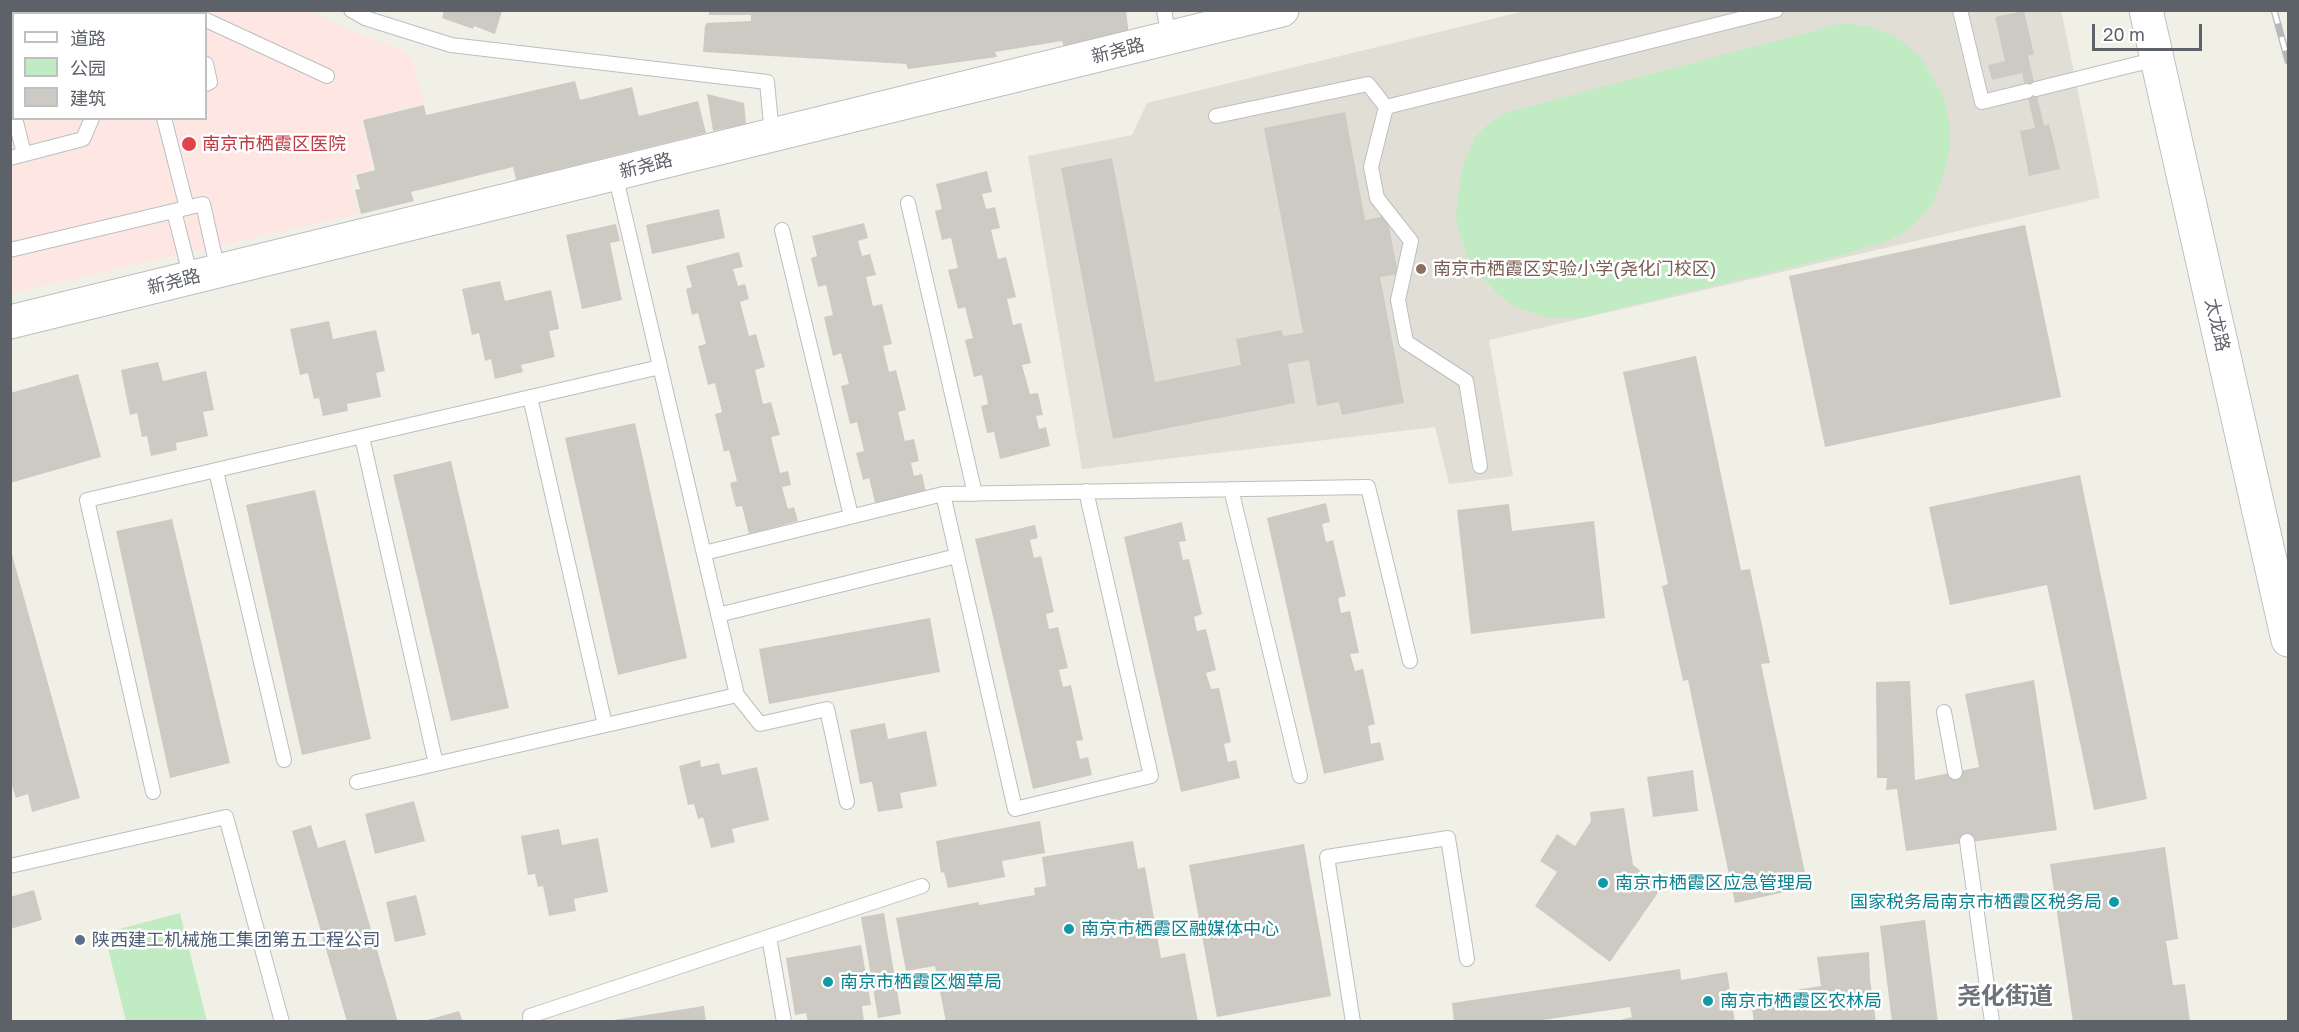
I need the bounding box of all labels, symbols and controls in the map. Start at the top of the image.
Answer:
legend [12,12,207,120]
scale bar [2095,12,2204,50]
text: 20 m [2103,23,2145,45]
text: 道路 [70,27,106,49]
street label: 新尧路 [1089,34,1147,68]
text: 公园 [70,57,106,79]
text: 建筑 [70,87,106,109]
place label: 南京市栖霞区医院 [202,133,346,155]
marker: 南京市栖霞区医院 [180,135,198,153]
street label: 新尧路 [617,149,675,183]
place label: 南京市栖霞区实验小学(尧化门校区) [1433,258,1717,280]
marker: 南京市栖霞区实验小学(尧化门校区) [1414,262,1428,276]
street label: 新尧路 [145,265,203,299]
street label: 太龙路 [2200,296,2234,354]
place label: 南京市栖霞区应急管理局 [1615,872,1813,894]
marker: 南京市栖霞区应急管理局 [1596,876,1610,890]
place label: 国家税务局南京市栖霞区税务局 [1850,891,2102,913]
marker: 国家税务局南京市栖霞区税务局 [2107,895,2121,909]
place label: 南京市栖霞区融媒体中心 [1081,918,1279,940]
marker: 南京市栖霞区融媒体中心 [1062,922,1076,936]
place label: 陕西建工机械施工集团第五工程公司 [92,929,380,951]
marker: 陕西建工机械施工集团第五工程公司 [73,933,87,947]
place label: 南京市栖霞区烟草局 [840,971,1002,993]
marker: 南京市栖霞区烟草局 [821,975,835,989]
district label: 尧化街道 [1957,982,2053,1010]
place label: 南京市栖霞区农林局 [1720,990,1882,1012]
marker: 南京市栖霞区农林局 [1701,994,1715,1008]

